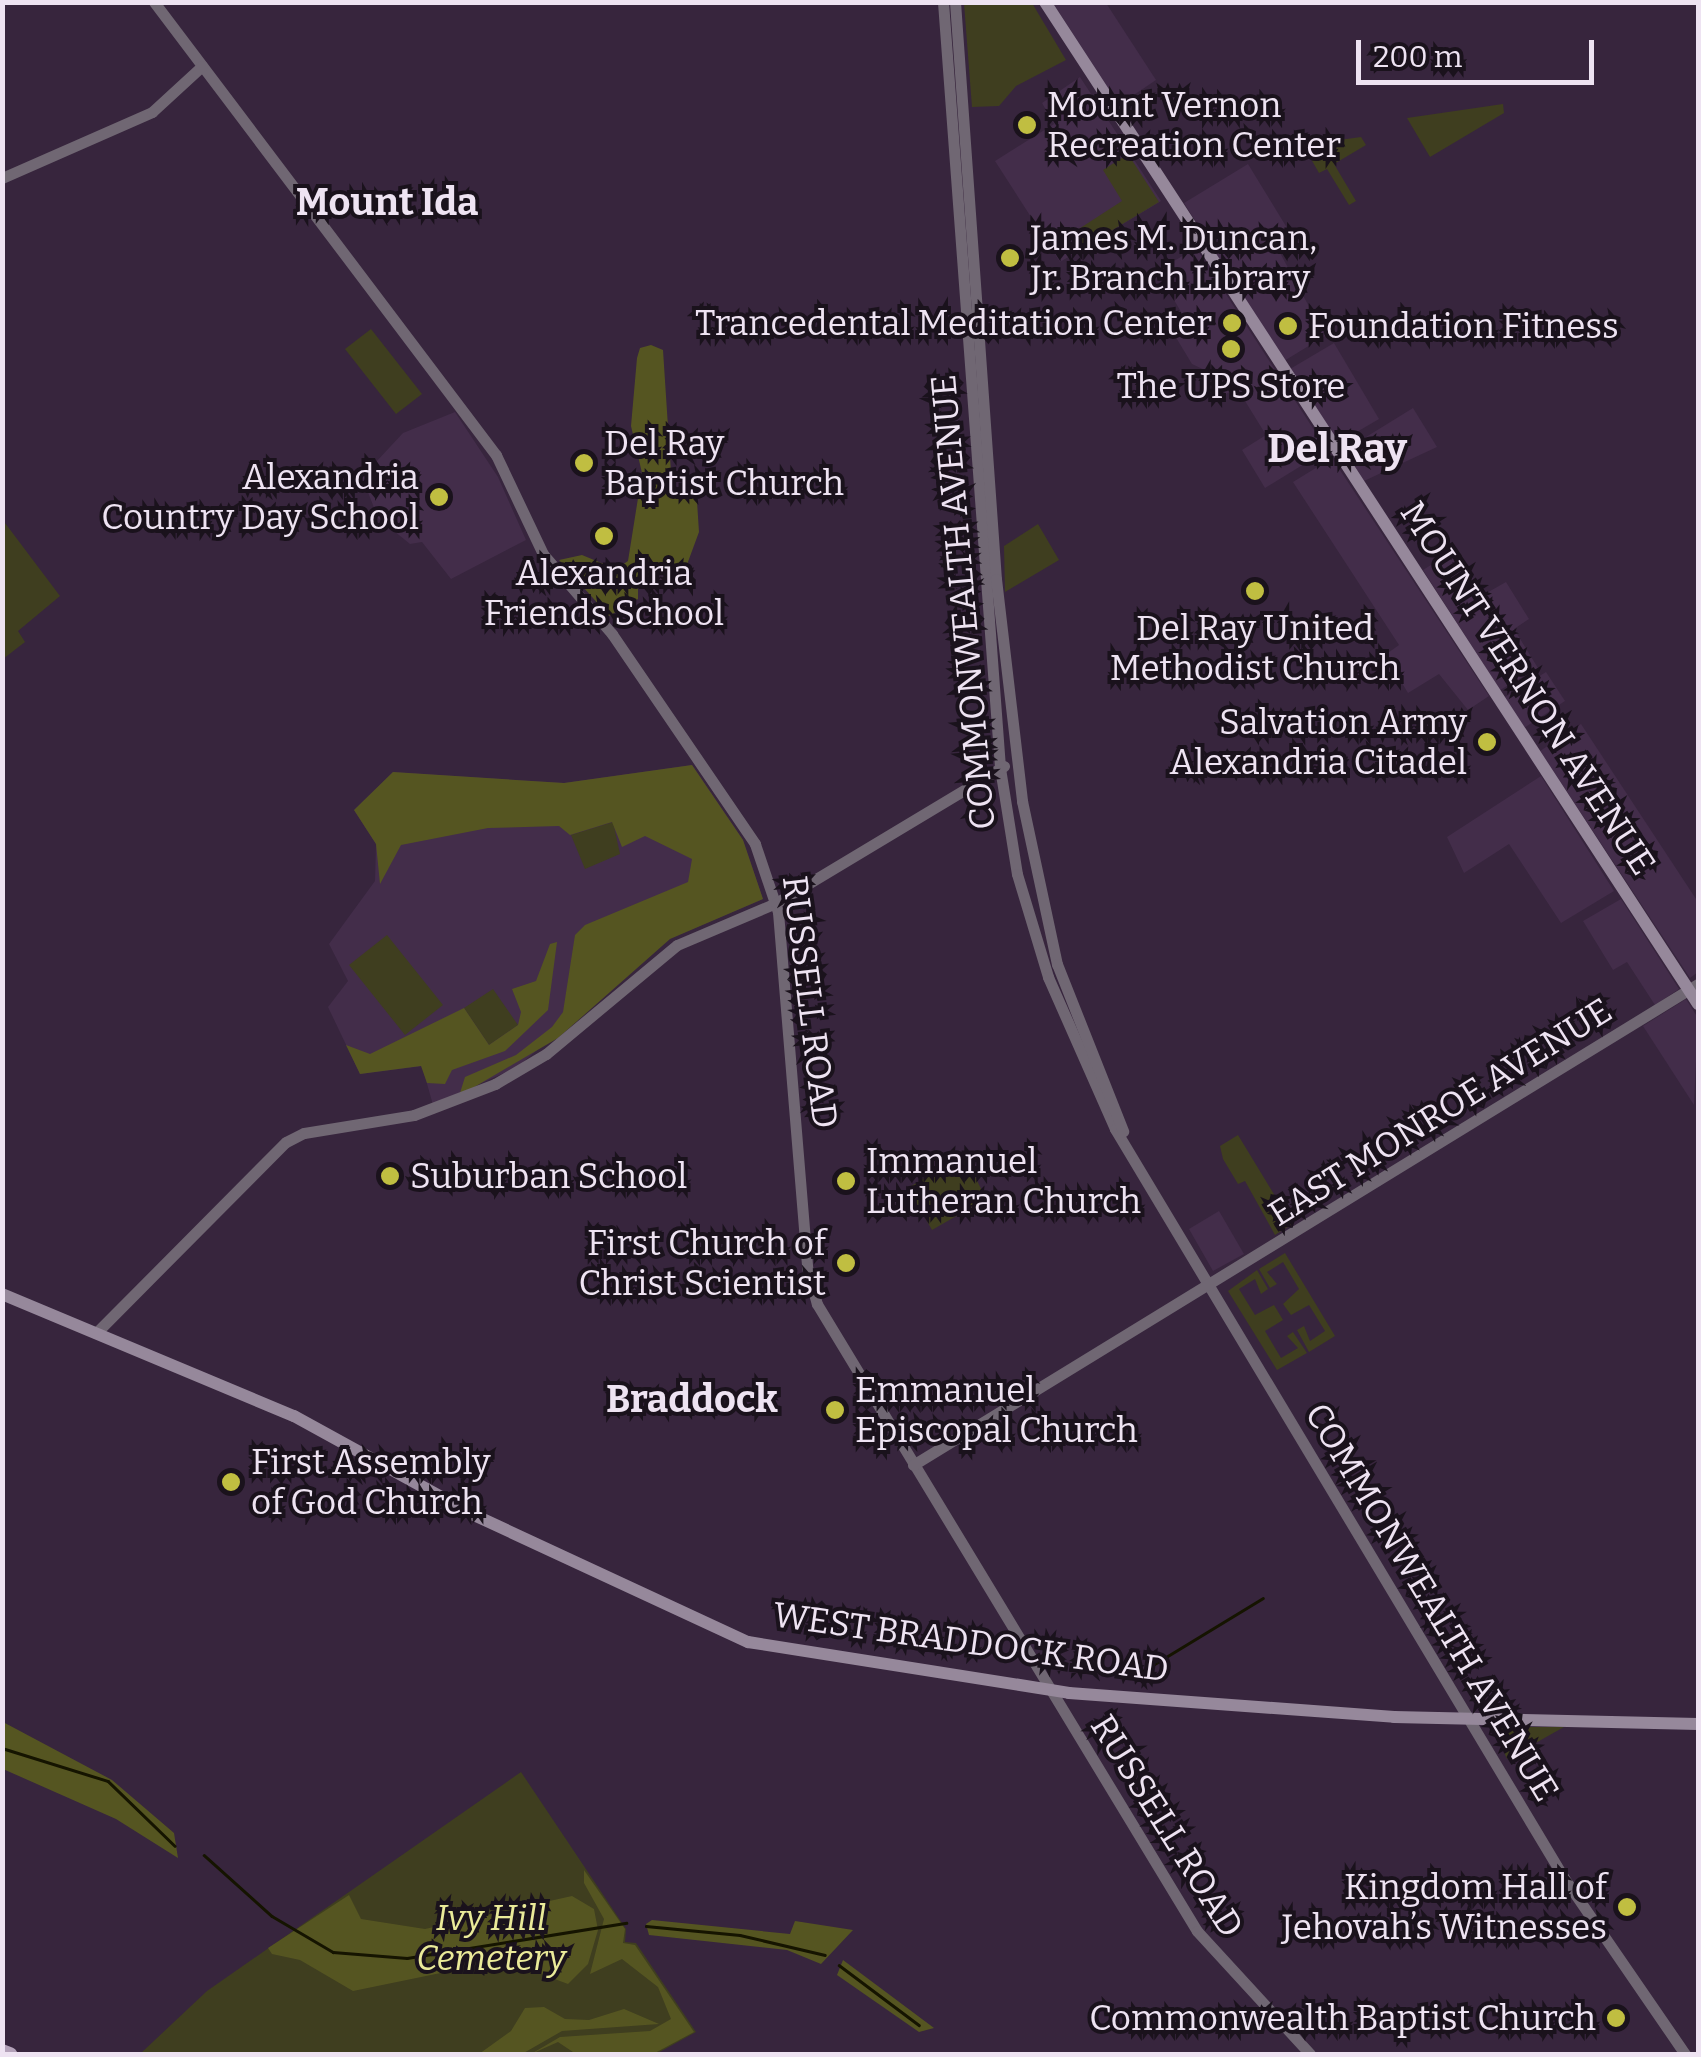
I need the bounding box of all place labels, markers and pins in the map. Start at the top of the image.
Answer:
place label: Mount Vernon Recreation Center [1047,84,1341,166]
marker: Mount Vernon Recreation Center [1016,114,1038,136]
place label: James M. Duncan, Jr. Branch Library [1030,217,1317,299]
marker: James M. Duncan, Jr. Branch Library [999,247,1021,269]
place label: Trancedental Meditation Center [695,302,1212,344]
place label: Foundation Fitness [1308,305,1619,347]
marker: Trancedental Meditation Center [1221,312,1243,334]
marker: Foundation Fitness [1277,315,1299,337]
marker: The UPS Store [1220,338,1242,360]
place label: The UPS Store [1117,365,1345,407]
place label: Del Ray Baptist Church [604,422,844,504]
marker: Del Ray Baptist Church [573,452,595,474]
place label: Alexandria Country Day School [101,456,419,538]
marker: Alexandria Country Day School [428,486,450,508]
marker: Alexandria Friends School [593,525,615,547]
place label: Alexandria Friends School [484,552,724,634]
marker: Del Ray United Methodist Church [1244,580,1266,602]
place label: Del Ray United Methodist Church [1110,607,1400,689]
place label: Salvation Army Alexandria Citadel [1170,701,1467,783]
marker: Salvation Army Alexandria Citadel [1476,731,1498,753]
place label: Immanuel Lutheran Church [866,1140,1141,1222]
place label: Suburban School [410,1155,687,1197]
marker: Suburban School [379,1165,401,1187]
marker: Immanuel Lutheran Church [835,1170,857,1192]
place label: First Church of Christ Scientist [579,1222,826,1304]
marker: First Church of Christ Scientist [835,1252,857,1274]
place label: Emmanuel Episcopal Church [855,1369,1138,1451]
marker: Emmanuel Episcopal Church [824,1399,846,1421]
place label: First Assembly of God Church [251,1441,490,1523]
marker: First Assembly of God Church [220,1471,242,1493]
place label: Kingdom Hall of Jehovah’s Witnesses [1282,1866,1607,1948]
marker: Kingdom Hall of Jehovah’s Witnesses [1616,1896,1638,1918]
place label: Commonwealth Baptist Church [1089,1997,1596,2039]
marker: Commonwealth Baptist Church [1605,2007,1627,2029]

